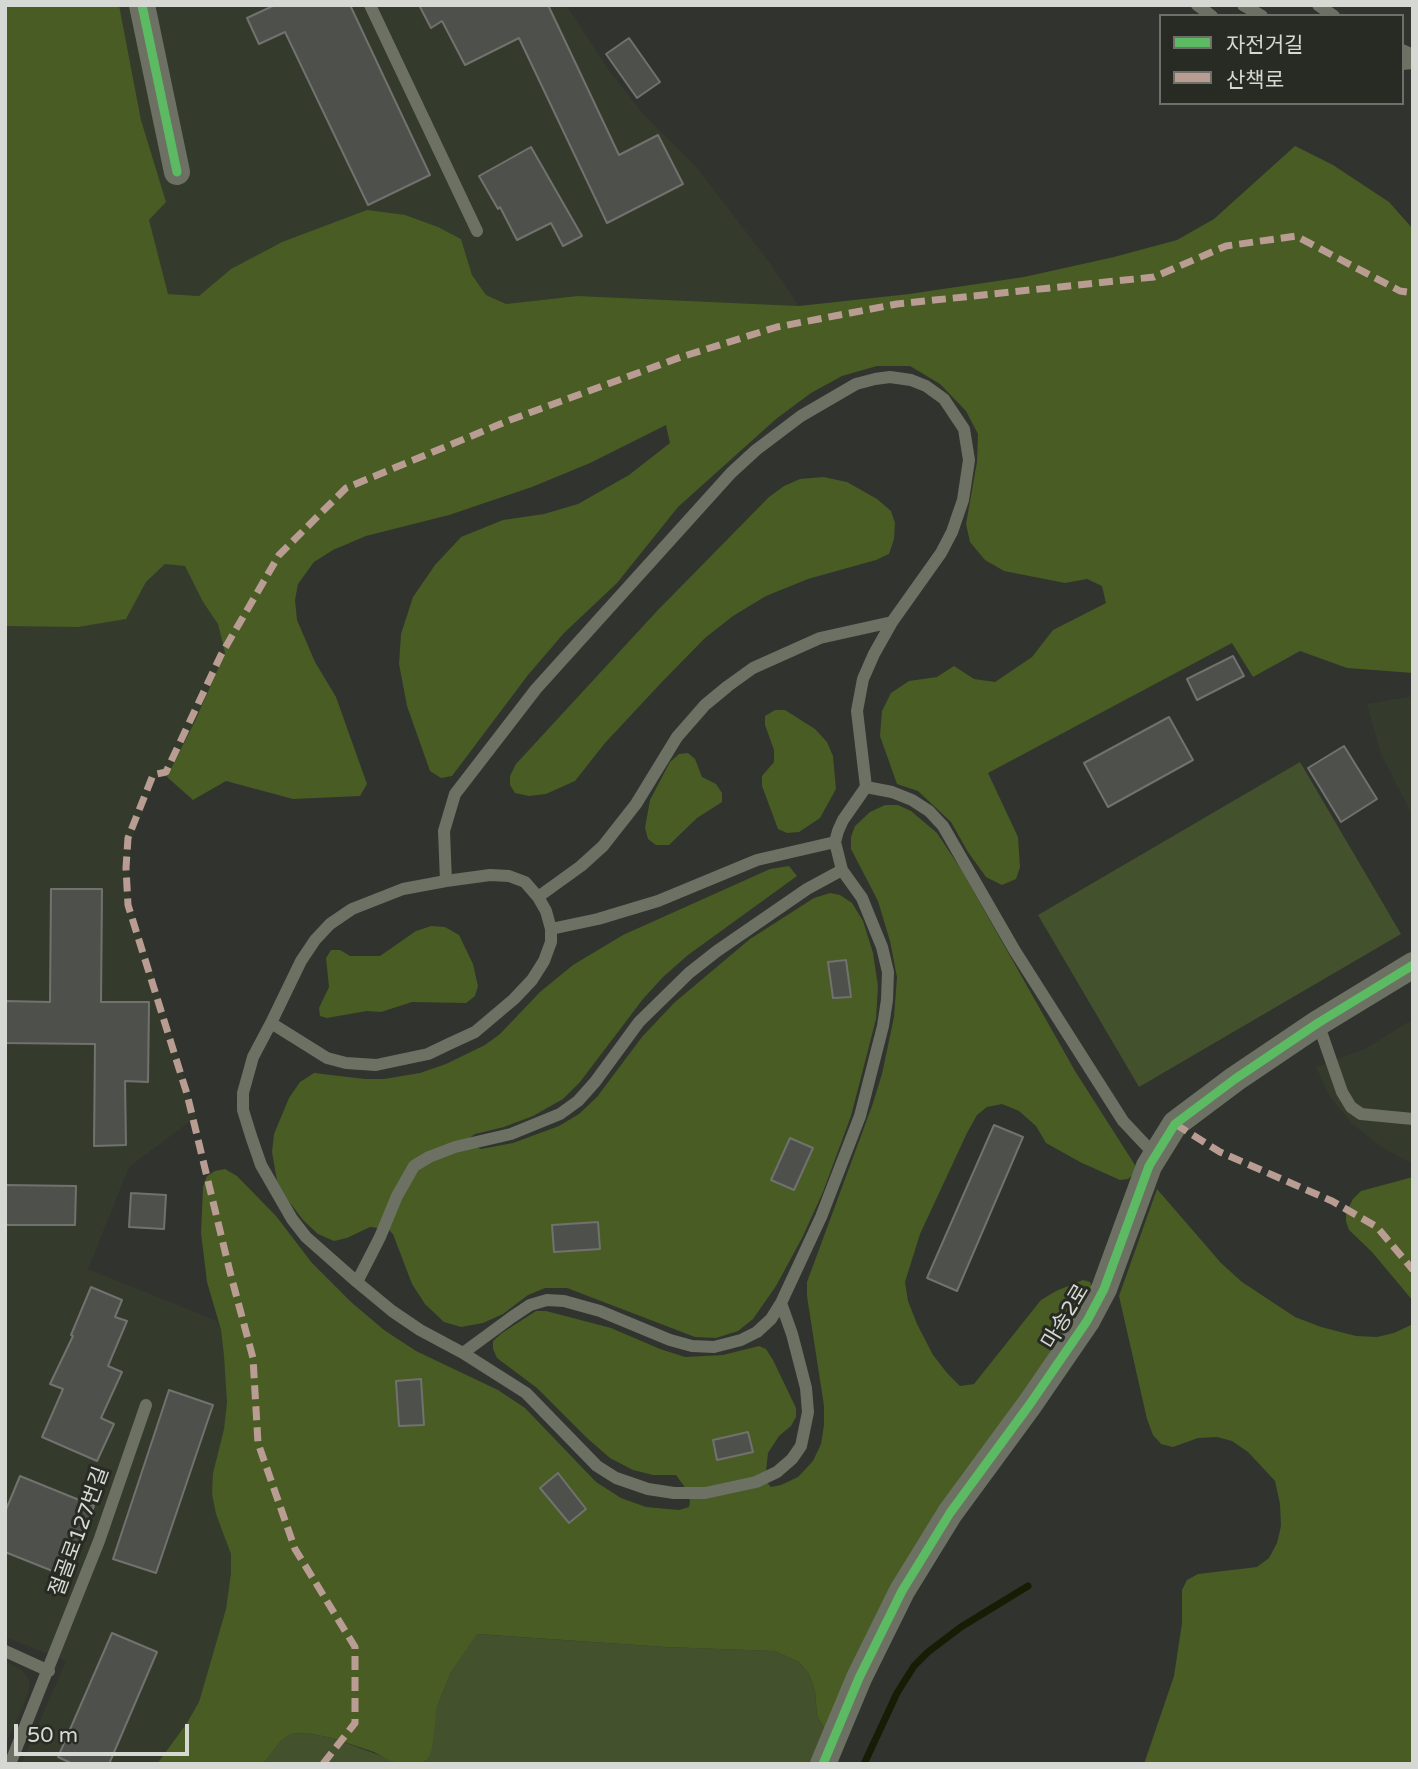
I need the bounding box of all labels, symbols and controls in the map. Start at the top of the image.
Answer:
legend [1159,14,1404,105]
text: 자전거길 [1226,33,1303,58]
text: 산책로 [1226,68,1284,93]
street label: 마송2로 [1037,1280,1095,1354]
street label: 절골로127번길 [45,1464,115,1600]
scale bar [18,1710,192,1754]
text: 50 m [27,1723,78,1748]

